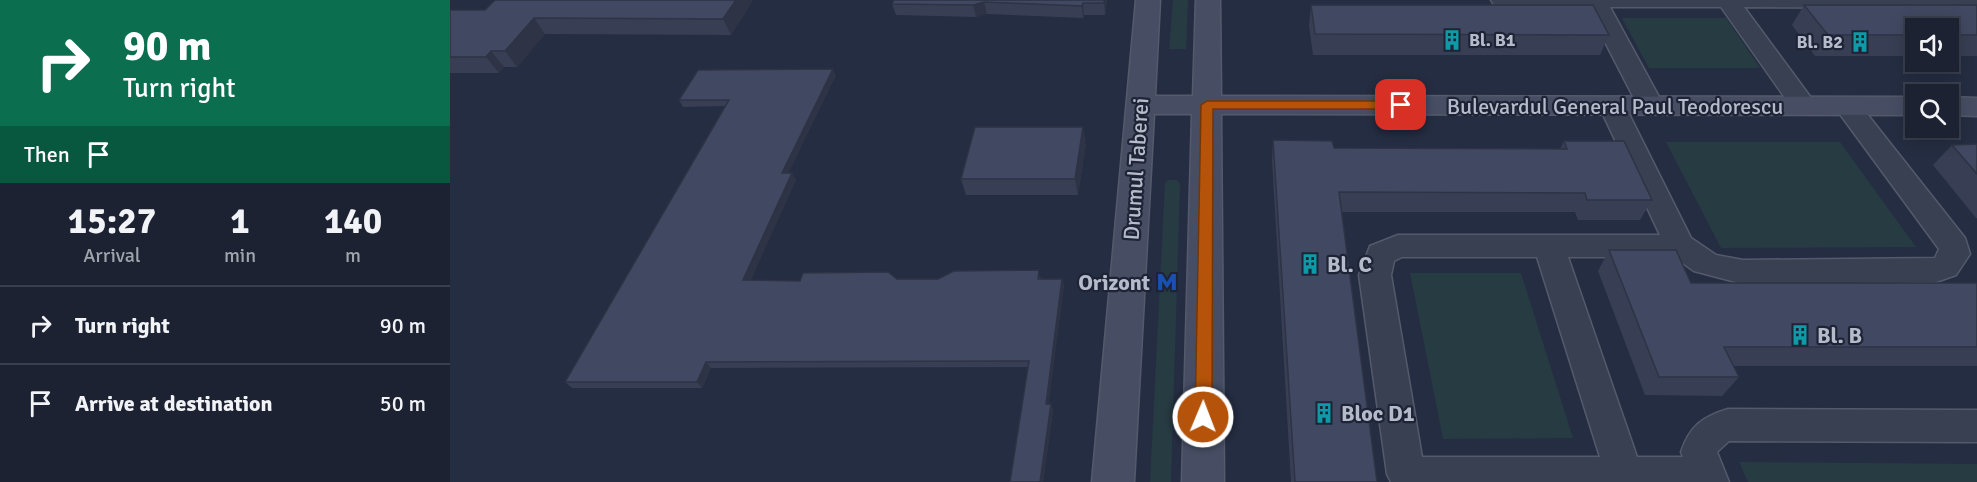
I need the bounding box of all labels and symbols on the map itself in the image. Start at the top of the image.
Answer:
building icon: Bl. B1 [1440,28,1464,52]
place label: Bl. B1 [1469,29,1516,51]
building icon: Bl. B2 [1848,30,1872,54]
place label: Bl. B2 [1796,31,1843,53]
pin [1375,79,1426,130]
street label: Bulevardul General Paul Teodorescu [1447,93,1783,120]
street label: Drumul Taberei [1118,97,1154,241]
place label: Bl. C [1327,251,1372,278]
building icon: Bl. C [1298,252,1322,276]
place label: Orizont [1078,269,1150,296]
metro station icon: Orizont [1155,270,1179,294]
place label: Bl. B [1817,322,1862,349]
building icon: Bl. B [1788,323,1812,347]
position arrow [1171,385,1235,449]
place label: Bloc D1 [1341,400,1415,427]
building icon: Bloc D1 [1312,401,1336,425]

